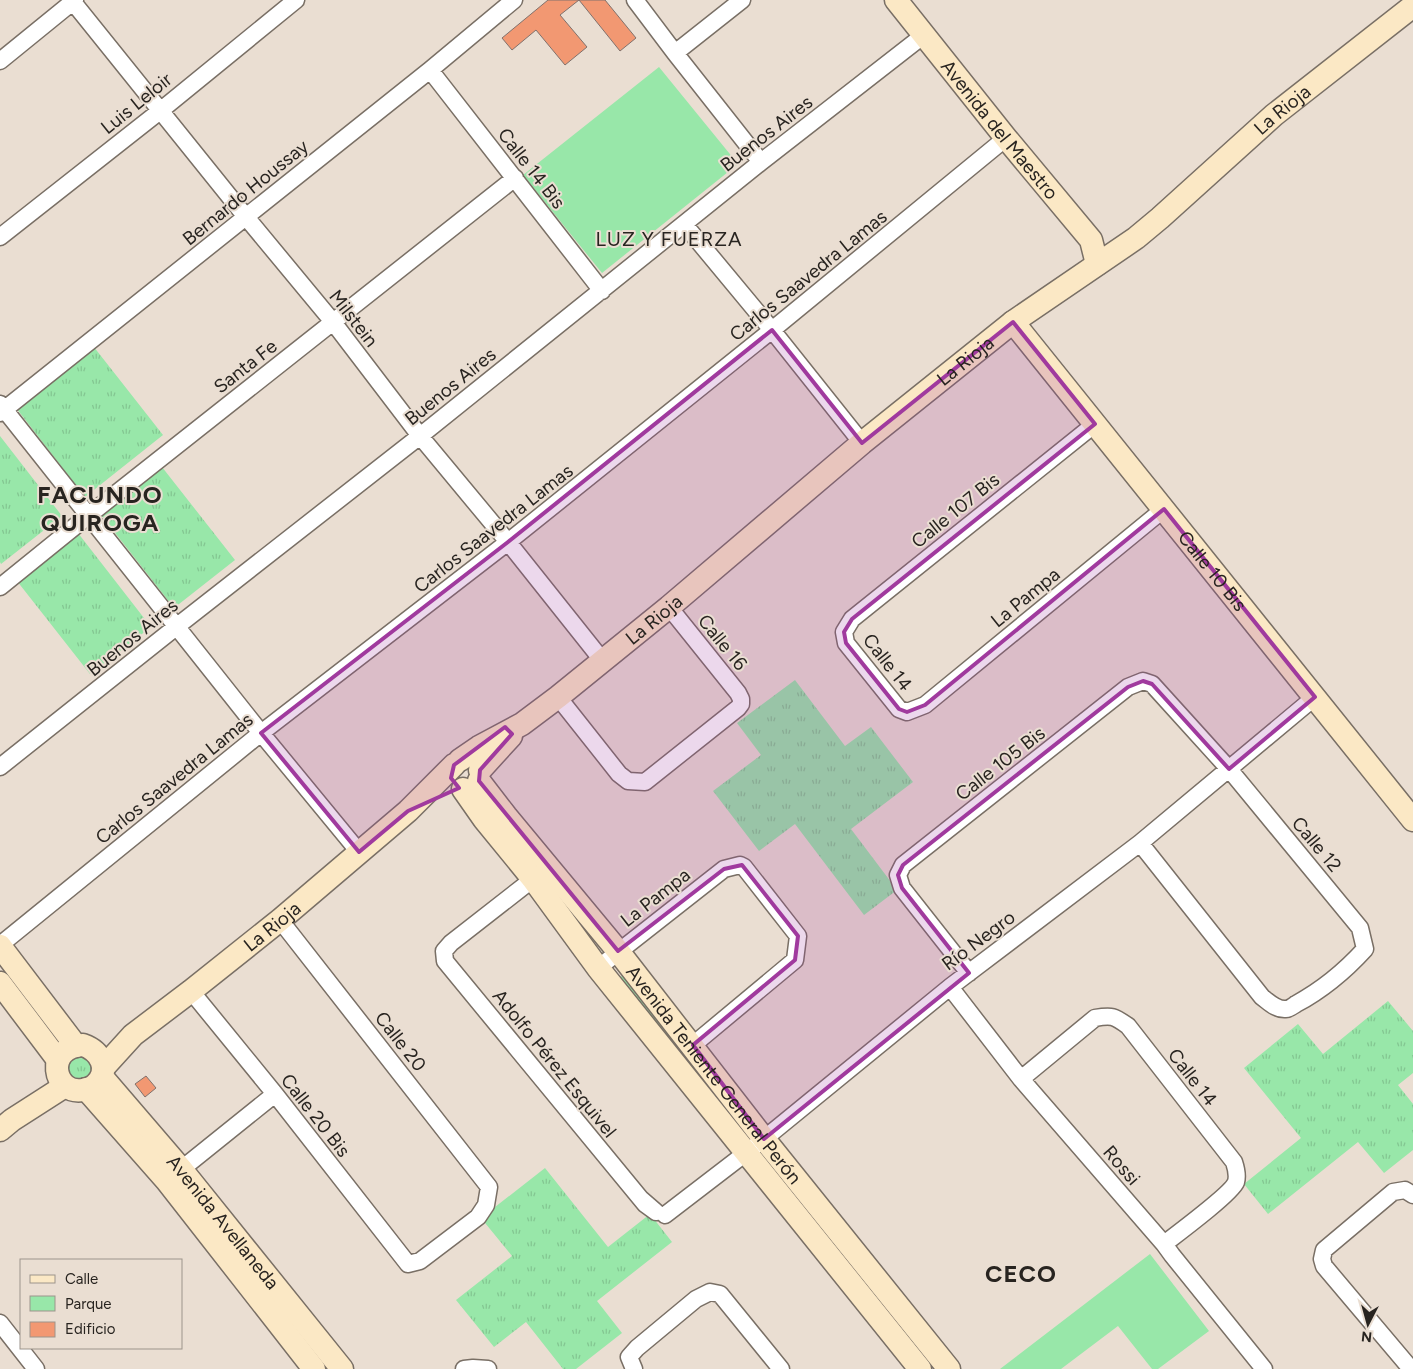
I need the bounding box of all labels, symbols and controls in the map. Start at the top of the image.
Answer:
street label: Avenida del Maestro [936,55,1063,204]
street label: Luis Leloir [96,67,177,139]
street label: La Rioja [1249,80,1315,140]
street label: Buenos Aires [716,90,817,177]
street label: Calle 14 Bis [493,123,570,213]
street label: Bernardo Houssay [178,135,313,250]
street label: Carlos Saavedra Lamas [725,205,892,346]
district label: LUZ Y FUERZA [595,227,743,251]
street label: Milstein [324,285,383,351]
street label: La Rioja [932,331,998,391]
street label: Santa Fe [209,335,282,398]
street label: Buenos Aires [400,343,501,430]
street label: Carlos Saavedra Lamas [409,459,578,598]
street label: Calle 107 Bis [907,468,1004,553]
district label: FACUNDO QUIROGA [37,480,163,537]
street label: Calle 10 Bis [1173,526,1252,616]
street label: La Pampa [986,563,1064,632]
street label: La Rioja [621,590,687,650]
street label: Buenos Aires [82,594,183,681]
street label: Calle 16 [693,610,752,675]
street label: Calle 14 [858,629,917,696]
street label: Carlos Saavedra Lamas [91,708,258,849]
street label: Calle 105 Bis [951,721,1050,805]
street label: Calle 12 [1287,812,1346,877]
street label: La Pampa [616,863,695,932]
street label: La Rioja [239,897,305,957]
street label: Río Negro [937,905,1019,975]
street label: Avenida Teniente General Perón [621,961,806,1189]
street label: Adolfo Pérez Esquivel [488,985,621,1142]
street label: Calle 20 [370,1007,431,1076]
street label: Calle 14 [1163,1044,1222,1111]
street label: Calle 20 Bis [276,1069,355,1162]
street label: Rossi [1098,1141,1145,1190]
street label: Avenida Avellaneda [162,1150,284,1294]
legend [20,1259,182,1349]
district label: CECO [985,1259,1057,1288]
text: Calle [65,1270,98,1288]
text: Parque [65,1295,112,1313]
north arrow [1343,1299,1393,1349]
text: Edificio [65,1320,116,1338]
text: N [1360,1327,1373,1345]

